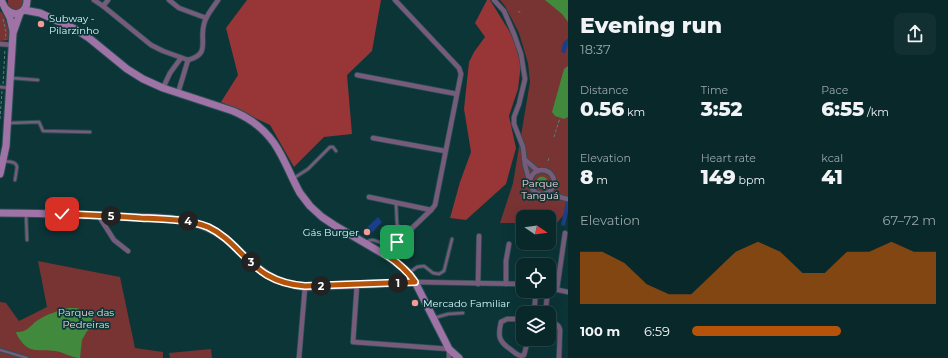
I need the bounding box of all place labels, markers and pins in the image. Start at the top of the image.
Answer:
place label: Subway - Pilarzinho [49,12,99,37]
marker: Subway - Pilarzinho [36,19,46,29]
pin [45,197,79,231]
pin: 5 [101,206,121,226]
pin: 4 [178,211,198,231]
pin [380,225,414,259]
place label: Gás Burger [303,226,359,239]
marker: Gás Burger [362,227,372,237]
pin: 3 [241,252,261,272]
pin: 1 [388,273,408,293]
pin: 2 [311,276,331,296]
place label: Mercado Familiar [423,297,510,310]
marker: Mercado Familiar [410,298,420,308]

